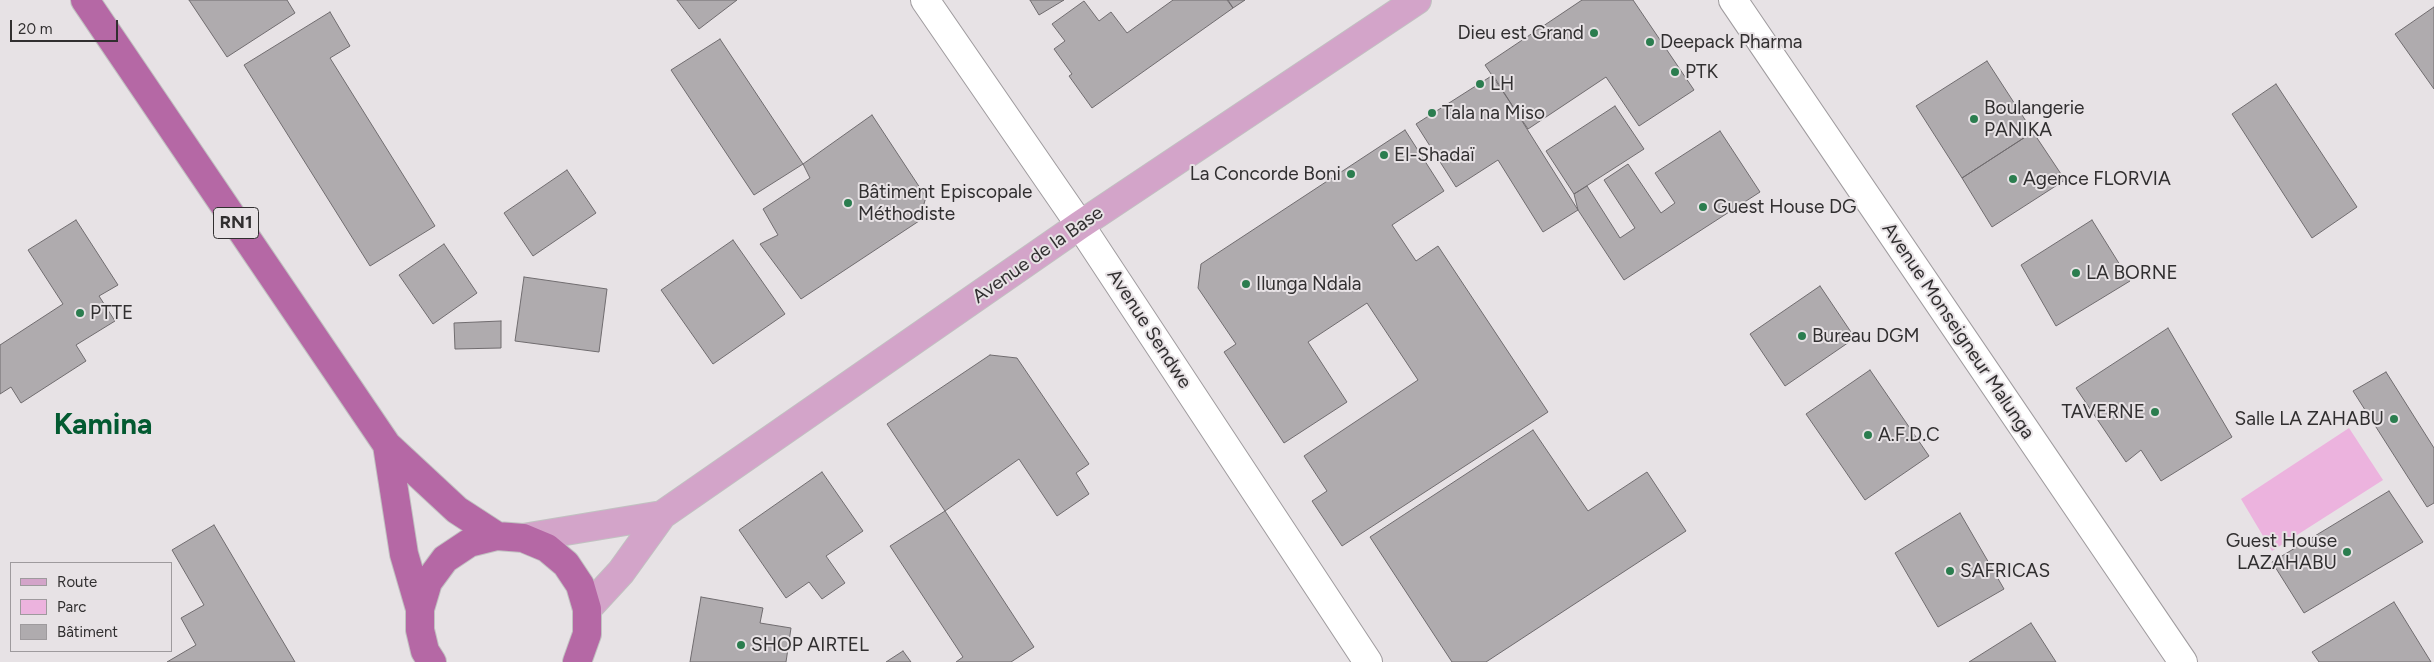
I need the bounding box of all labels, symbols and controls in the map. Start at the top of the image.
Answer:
scale bar [12,10,120,42]
text: 20 m [18,20,52,38]
place label: Dieu est Grand [1457,22,1584,44]
marker: Dieu est Grand [1588,27,1600,39]
place label: Deepack Pharma [1660,31,1802,53]
marker: Deepack Pharma [1644,36,1656,48]
place label: PTK [1685,61,1718,83]
marker: PTK [1669,66,1681,78]
place label: LH [1490,73,1514,95]
marker: LH [1474,78,1486,90]
place label: Boulangerie PANIKA [1984,97,2084,141]
place label: Tala na Miso [1442,102,1545,124]
marker: Tala na Miso [1426,107,1438,119]
marker: Boulangerie PANIKA [1968,113,1980,125]
place label: El-Shadaï [1394,144,1475,166]
marker: El-Shadaï [1378,149,1390,161]
place label: La Concorde Boni [1190,163,1341,185]
marker: La Concorde Boni [1345,168,1357,180]
place label: Agence FLORVIA [2023,168,2171,190]
marker: Agence FLORVIA [2007,173,2019,185]
place label: Bâtiment Episcopale Méthodiste [858,181,1032,225]
place label: Guest House DG [1713,196,1856,218]
marker: Bâtiment Episcopale Méthodiste [842,197,854,209]
street label: Avenue de la Base [968,201,1108,309]
marker: Guest House DG [1697,201,1709,213]
road number: RN1 [214,208,258,238]
street label: Avenue Monseigneur Malunga [1877,218,2039,444]
place label: LA BORNE [2086,262,2178,284]
street label: Avenue Sendwe [1102,265,1196,393]
marker: LA BORNE [2070,267,2082,279]
place label: Ilunga Ndala [1256,273,1361,295]
marker: Ilunga Ndala [1240,278,1252,290]
place label: PTTE [90,302,133,324]
marker: PTTE [74,307,86,319]
place label: Bureau DGM [1812,325,1920,347]
marker: Bureau DGM [1796,330,1808,342]
place label: TAVERNE [2062,401,2145,423]
marker: TAVERNE [2149,406,2161,418]
place label: Salle LA ZAHABU [2235,408,2384,430]
district label: Kamina [54,409,152,443]
marker: Salle LA ZAHABU [2388,413,2400,425]
place label: A.F.D.C [1878,424,1940,446]
marker: A.F.D.C [1862,429,1874,441]
place label: Guest House LAZAHABU [2226,530,2337,574]
marker: Guest House LAZAHABU [2341,546,2353,558]
place label: SAFRICAS [1960,560,2050,582]
legend [10,562,172,652]
marker: SAFRICAS [1944,565,1956,577]
text: Route [57,573,97,591]
text: Parc [57,598,86,616]
text: Bâtiment [57,623,118,641]
place label: SHOP AIRTEL [751,634,869,656]
marker: SHOP AIRTEL [735,639,747,651]

